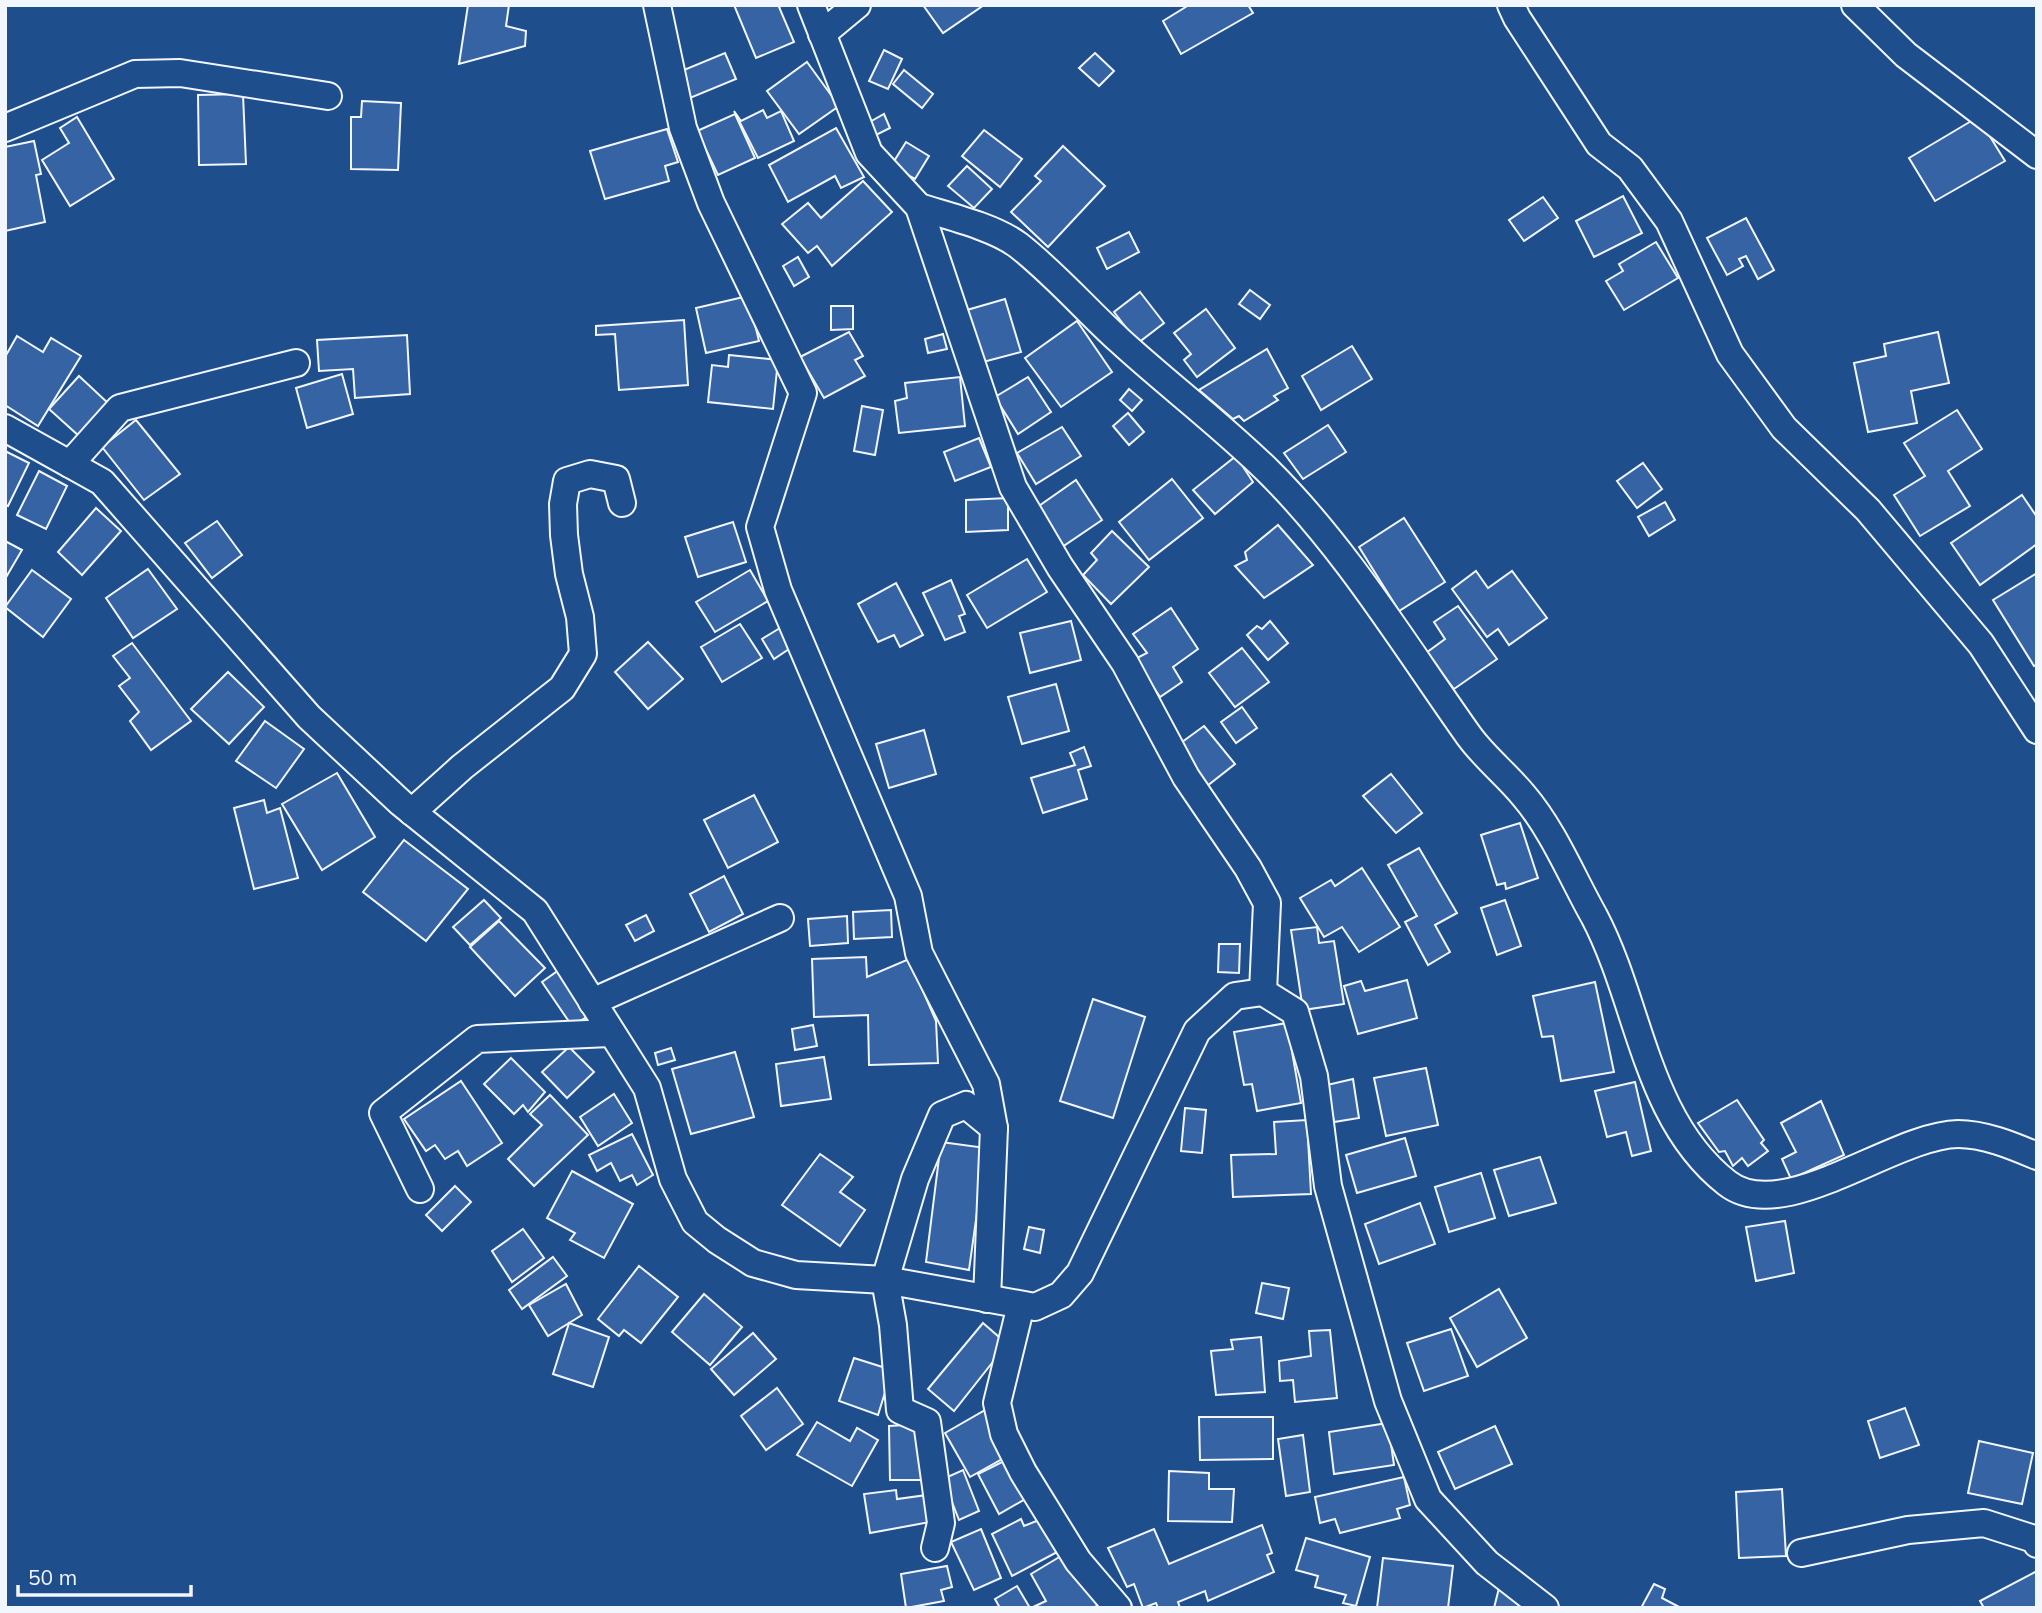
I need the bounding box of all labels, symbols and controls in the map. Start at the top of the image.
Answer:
scale bar [18,1554,191,1598]
text: 50 m [28,1564,77,1590]

